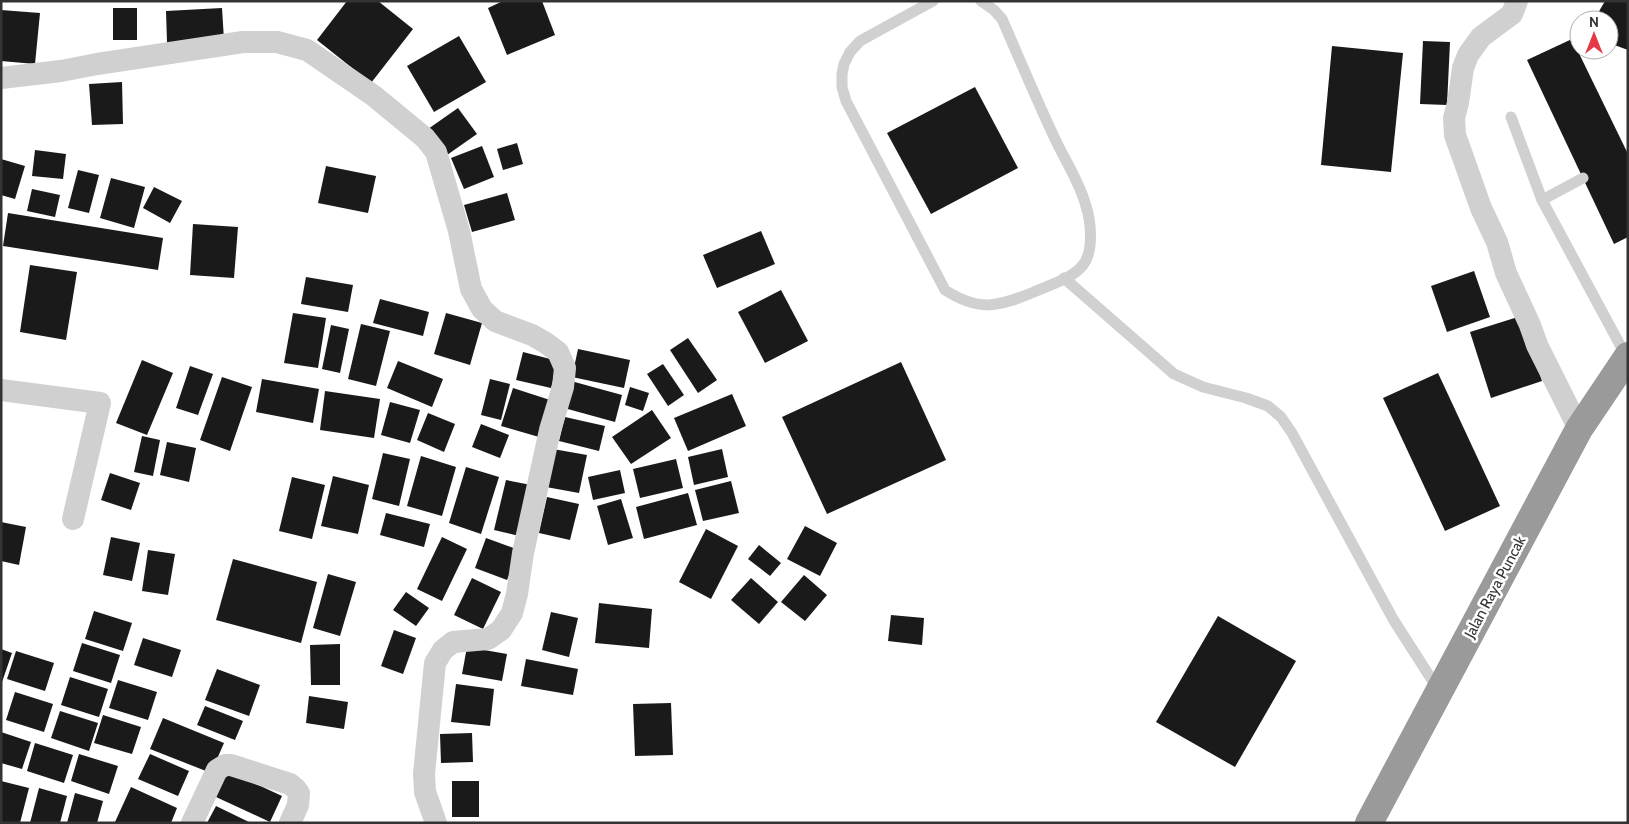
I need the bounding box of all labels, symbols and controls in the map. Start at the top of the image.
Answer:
north arrow [1569,10,1619,60]
text: N [1589,13,1599,31]
street label: Jalan Raya Puncak [1460,533,1530,642]

